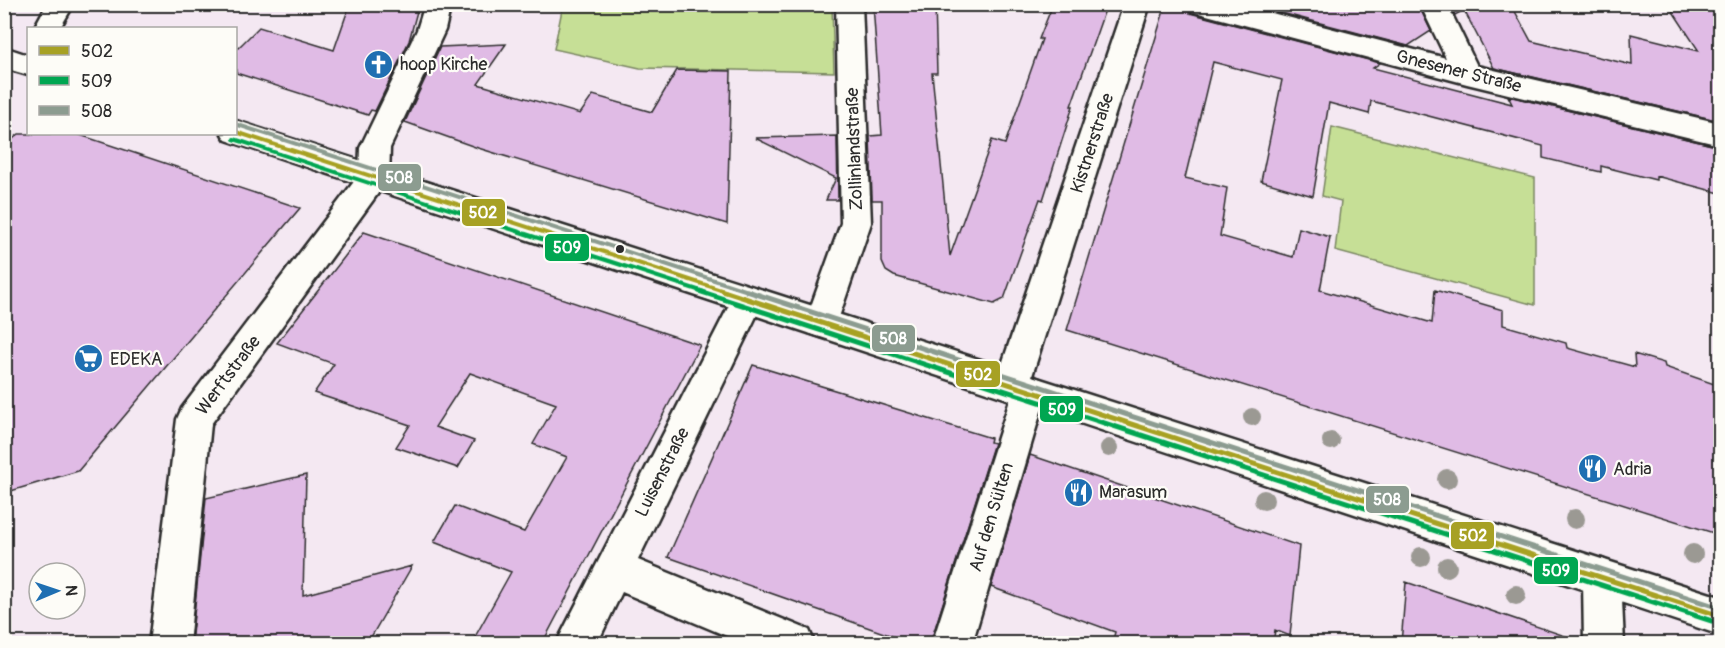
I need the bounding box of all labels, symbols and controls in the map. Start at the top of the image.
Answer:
legend [27,27,237,135]
text: 502 [81,40,113,63]
street label: Gnesener Straße [1394,45,1524,98]
church icon: hoop Kirche [363,48,395,80]
place label: hoop Kirche [400,53,487,76]
text: 509 [81,70,112,93]
street label: Zollinlandstraße [841,87,868,211]
street label: Kistnerstraße [1066,90,1119,196]
text: 508 [81,100,112,123]
line badge: 508 [377,163,422,192]
text: 508 [385,168,413,188]
line badge: 502 [461,198,506,227]
text: 502 [469,203,497,223]
line badge: 509 [544,233,590,262]
text: 509 [553,238,581,258]
unlabelled marker [614,243,626,255]
line badge: 508 [871,324,916,353]
text: 508 [879,329,907,349]
street label: Werftstraße [191,331,266,420]
supermarket icon: EDEKA [73,343,105,375]
place label: EDEKA [110,348,163,371]
line badge: 502 [955,360,1001,388]
text: 502 [964,365,992,385]
line badge: 509 [1039,395,1084,423]
text: 509 [1048,400,1076,420]
street label: Luisenstraße [630,423,695,521]
restaurant icon: Adria [1576,453,1608,485]
place label: Adria [1613,458,1652,481]
street label: Auf den Sülten [964,460,1019,574]
restaurant icon: Marasum [1062,476,1094,508]
place label: Marasum [1099,481,1167,504]
line badge: 508 [1365,485,1410,514]
text: 508 [1373,490,1401,510]
line badge: 502 [1450,521,1495,550]
text: 502 [1459,526,1487,546]
line badge: 509 [1533,556,1579,585]
north arrow [27,561,87,621]
text: 509 [1542,561,1570,581]
text: N [61,585,81,596]

